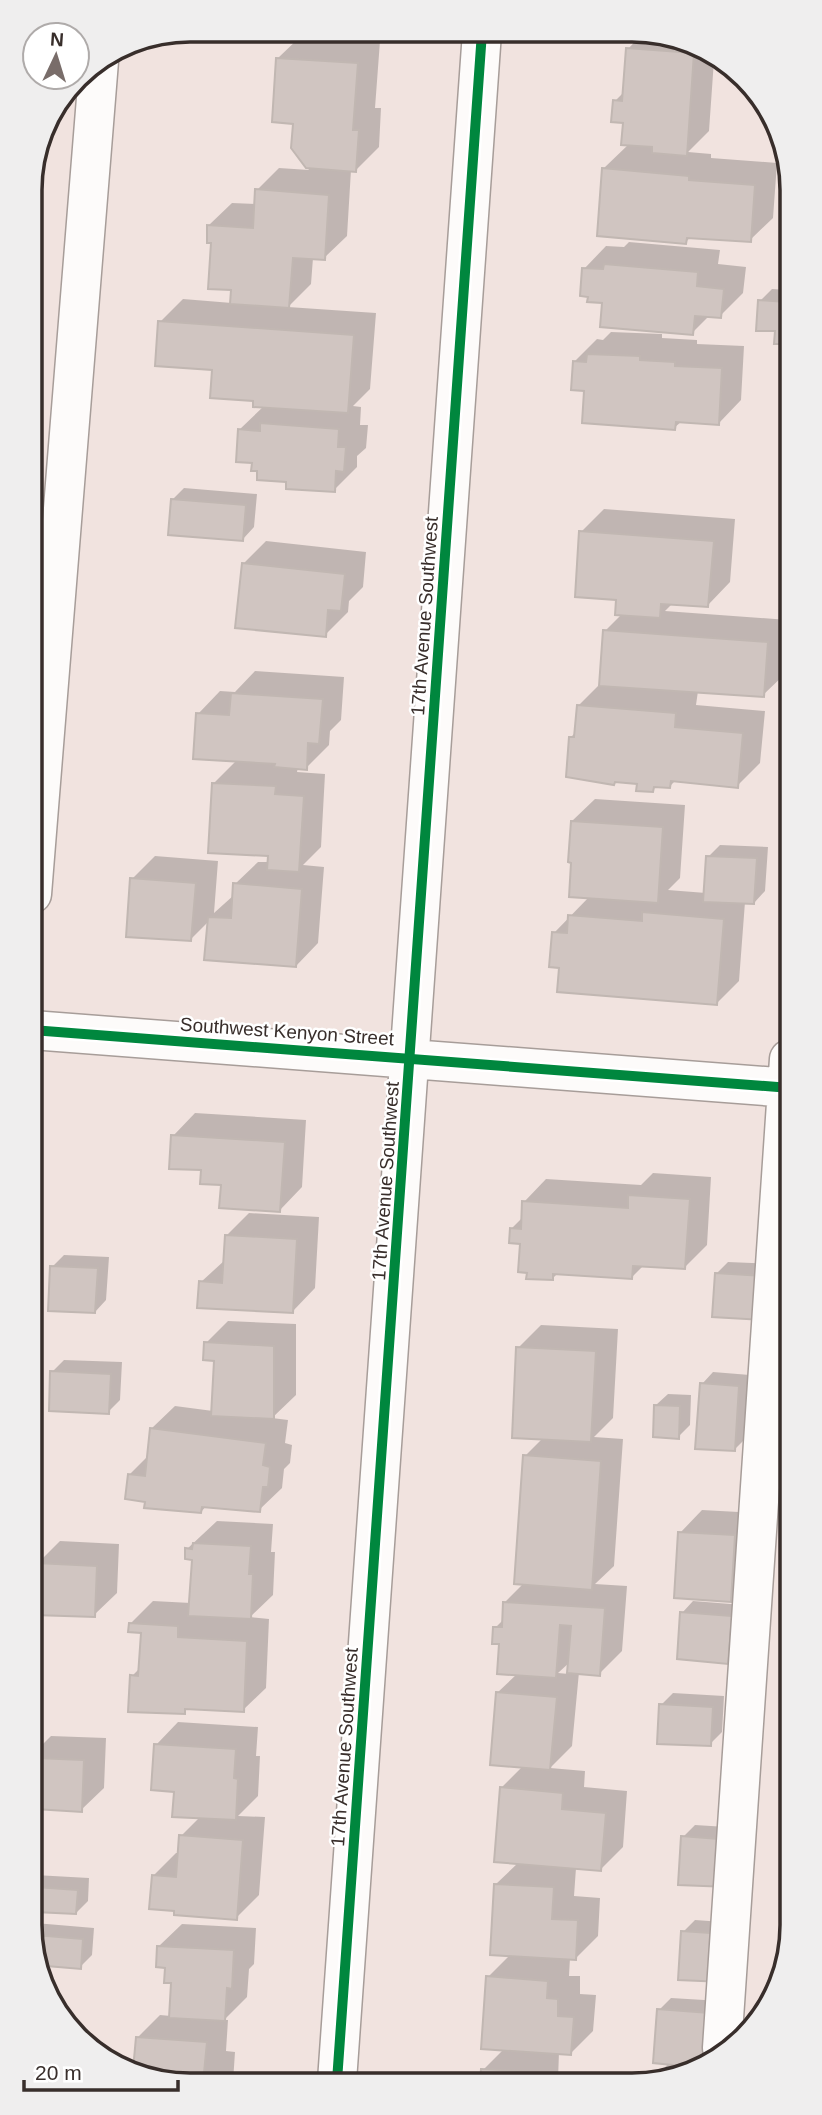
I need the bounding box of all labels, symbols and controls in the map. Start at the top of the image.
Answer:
north arrow [21,21,91,91]
text: N [50,29,65,50]
street label: 17th Avenue Southwest [407,515,442,716]
street label: Southwest Kenyon Street [179,1014,395,1050]
street label: 17th Avenue Southwest [368,1080,403,1281]
street label: 17th Avenue Southwest [327,1646,362,1847]
scale bar [24,2048,178,2092]
text: 20 m [35,2061,82,2084]

